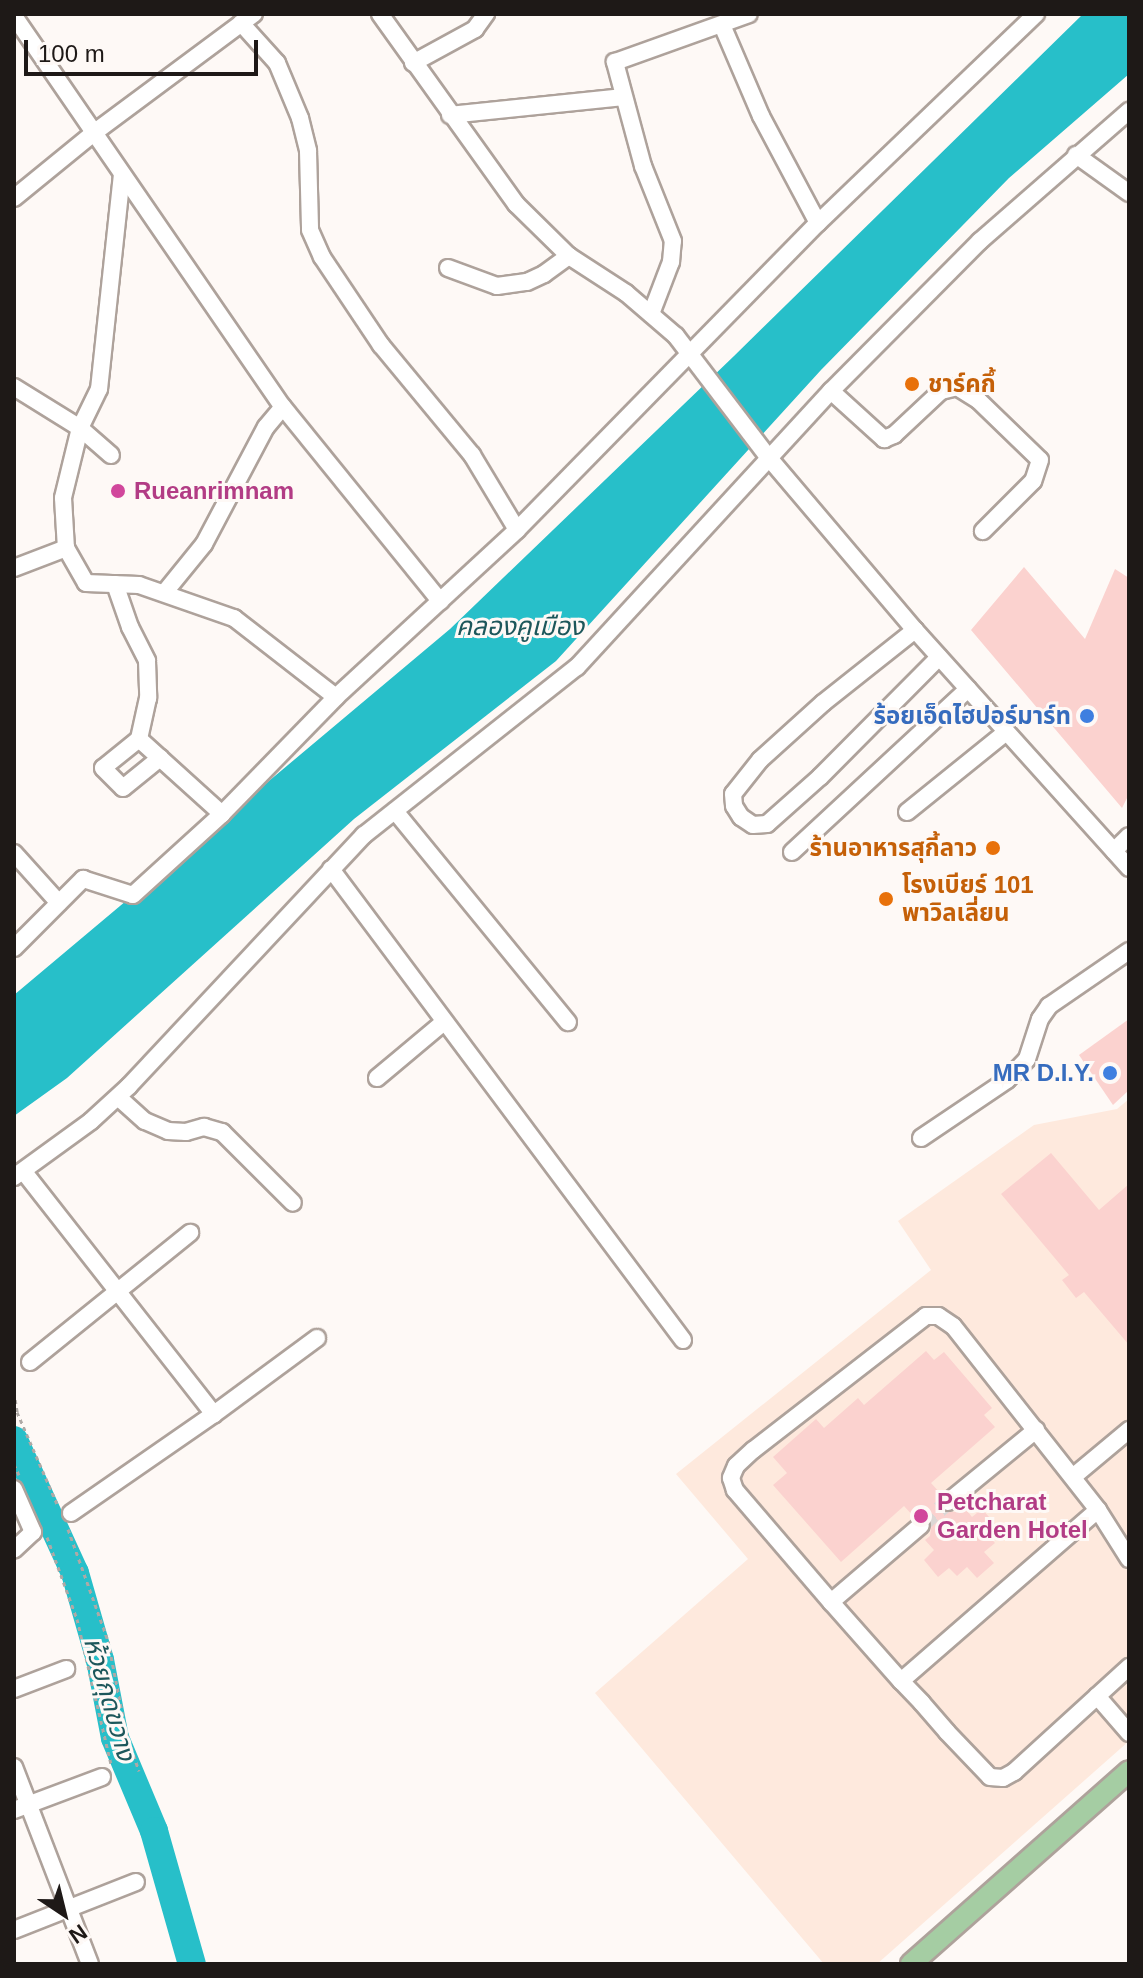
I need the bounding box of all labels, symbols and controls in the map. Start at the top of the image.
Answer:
scale bar [28,24,262,74]
text: 100 m [38,40,105,67]
place label: ชาร์คกึ้ [928,370,996,398]
marker: ชาร์คกึ้ [903,375,921,393]
place label: Rueanrimnam [134,477,294,505]
marker: Rueanrimnam [109,482,127,500]
water label: คลองคูเมือง [456,611,584,643]
place label: ร้อยเอ็ดไฮปอร์มาร์ท [874,702,1071,730]
marker: ร้อยเอ็ดไฮปอร์มาร์ท [1078,707,1096,725]
place label: ร้านอาหารสุกี้ลาว [810,834,977,862]
marker: ร้านอาหารสุกี้ลาว [984,839,1002,857]
place label: โรงเบียร์ 101 พาวิลเลี่ยน [902,871,1034,927]
marker: โรงเบียร์ 101 พาวิลเลี่ยน [877,890,895,908]
place label: MR D.I.Y. [993,1059,1094,1087]
marker: MR D.I.Y. [1101,1064,1119,1082]
place label: Petcharat Garden Hotel [937,1488,1088,1544]
marker: Petcharat Garden Hotel [912,1507,930,1525]
water label: ห้วยกุดขวาง [77,1634,141,1764]
north arrow [24,1874,104,1954]
text: N [64,1919,92,1949]

